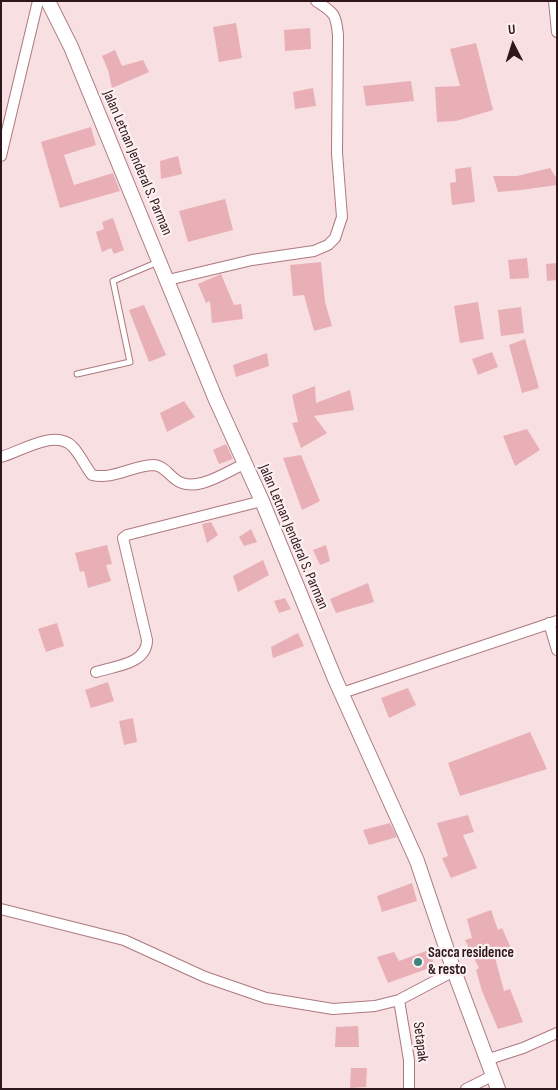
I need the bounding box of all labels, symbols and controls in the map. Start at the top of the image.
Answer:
north arrow [488,20,538,70]
text: U [507,21,516,38]
street label: Jalan Letnan Jenderal S. Parman [98,88,176,238]
street label: Jalan Letnan Jenderal S. Parman [254,462,332,612]
place label: Sacca residence & resto [428,944,514,979]
marker: Sacca residence & resto [412,956,424,968]
street label: Setapak [409,1021,431,1063]

